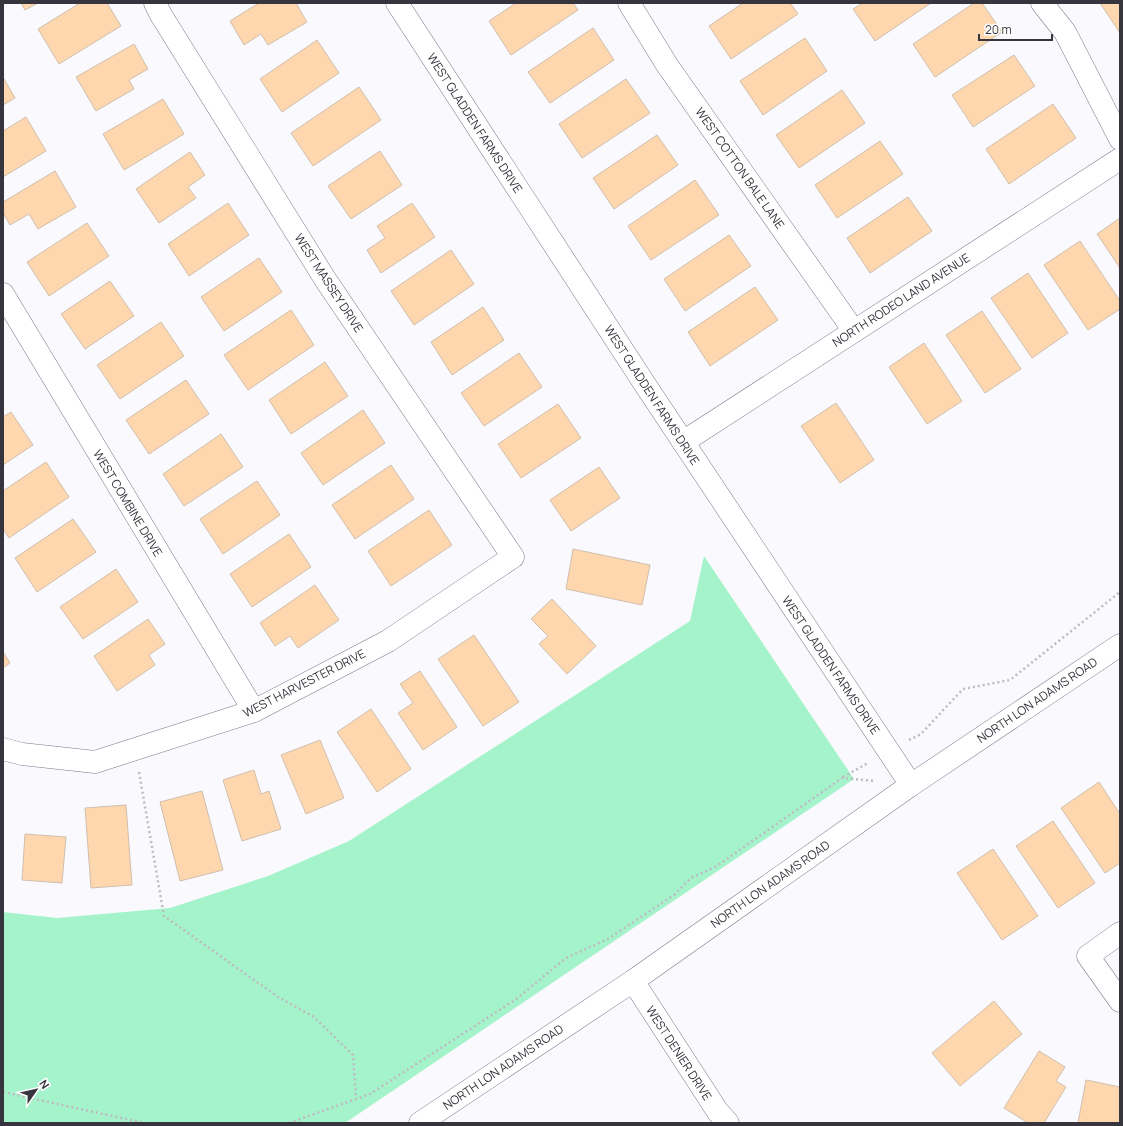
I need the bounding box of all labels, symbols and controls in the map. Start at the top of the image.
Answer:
scale bar [979,16,1052,42]
text: 20 m [985,21,1012,38]
street label: WEST GLADDEN FARMS DRIVE [423,50,527,196]
street label: WEST COTTON BALE LANE [692,104,789,232]
street label: WEST MASSEY DRIVE [291,230,367,336]
street label: NORTH RODEO LAND AVENUE [829,249,973,351]
street label: WEST GLADDEN FARMS DRIVE [600,322,704,468]
street label: WEST COMBINE DRIVE [89,446,167,560]
street label: WEST GLADDEN FARMS DRIVE [778,592,884,738]
street label: WEST HARVESTER DRIVE [240,645,368,721]
street label: NORTH LON ADAMS ROAD [973,653,1101,747]
street label: NORTH LON ADAMS ROAD [707,836,833,932]
street label: WEST DENIER DRIVE [642,1002,716,1104]
street label: NORTH LON ADAMS ROAD [439,1020,567,1114]
north arrow [16,1070,56,1110]
text: N [36,1077,53,1092]

